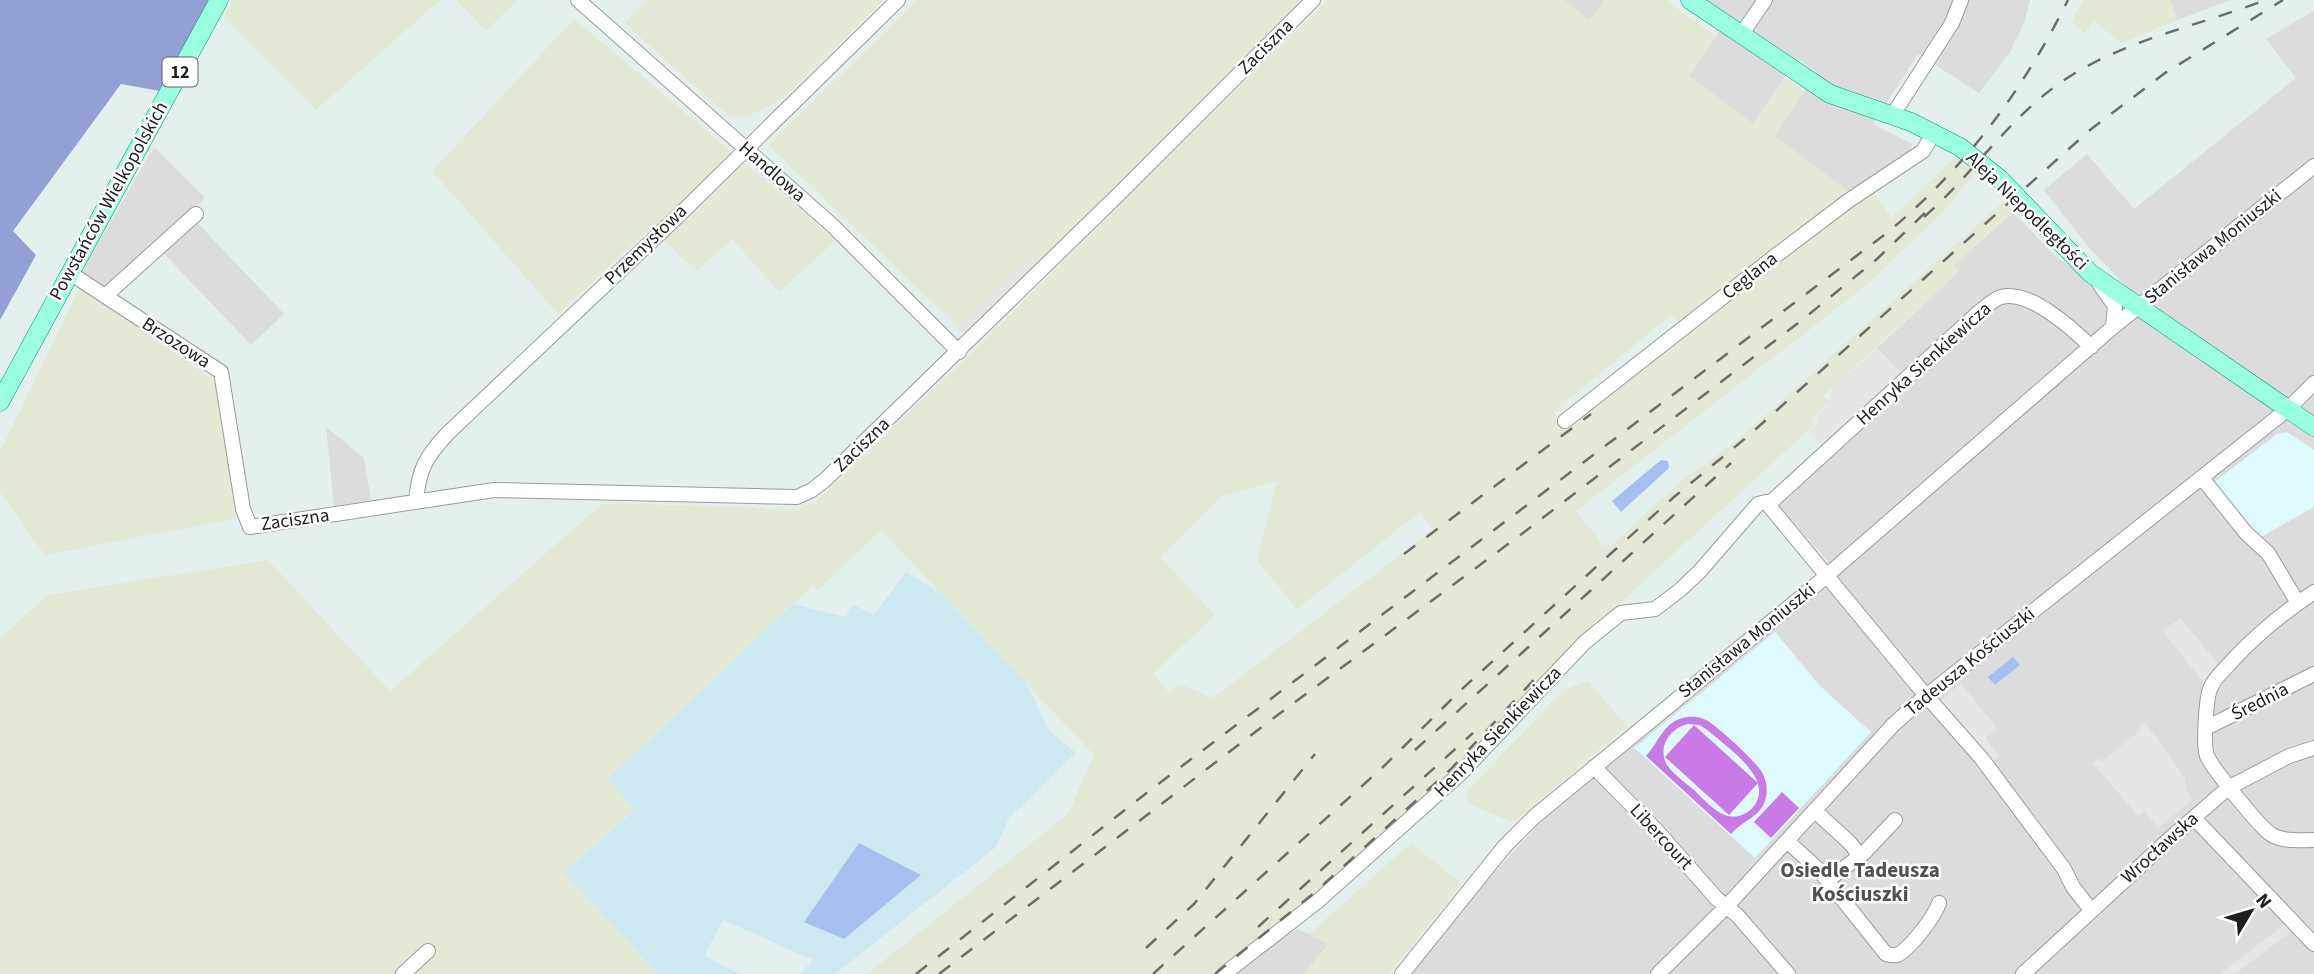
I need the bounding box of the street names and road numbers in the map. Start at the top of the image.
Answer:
street label: Zaciszna [1232,13,1300,81]
road number: 12 [162,58,198,86]
street label: Powstańców Wielkopolskich [43,97,175,305]
street label: Handlowa [733,135,811,209]
street label: Aleja Niepodległości [1960,145,2094,277]
street label: Stanisława Moniuszki [2138,183,2288,311]
street label: Przemysłowa [598,198,694,292]
street label: Ceglana [1716,246,1784,306]
street label: Henryka Sienkiewicza [1851,296,1997,432]
street label: Brzozowa [136,311,216,375]
street label: Zaciszna [828,411,896,479]
street label: Zaciszna [259,502,331,538]
street label: Stanisława Moniuszki [1672,577,1822,705]
street label: Tadeusza Kościuszki [1899,601,2041,723]
street label: Henryka Sienkiewicza [1428,660,1568,804]
street label: Średnia [2227,676,2293,728]
street label: Libercourt [1623,798,1699,877]
street label: Wrocławska [2115,806,2205,890]

